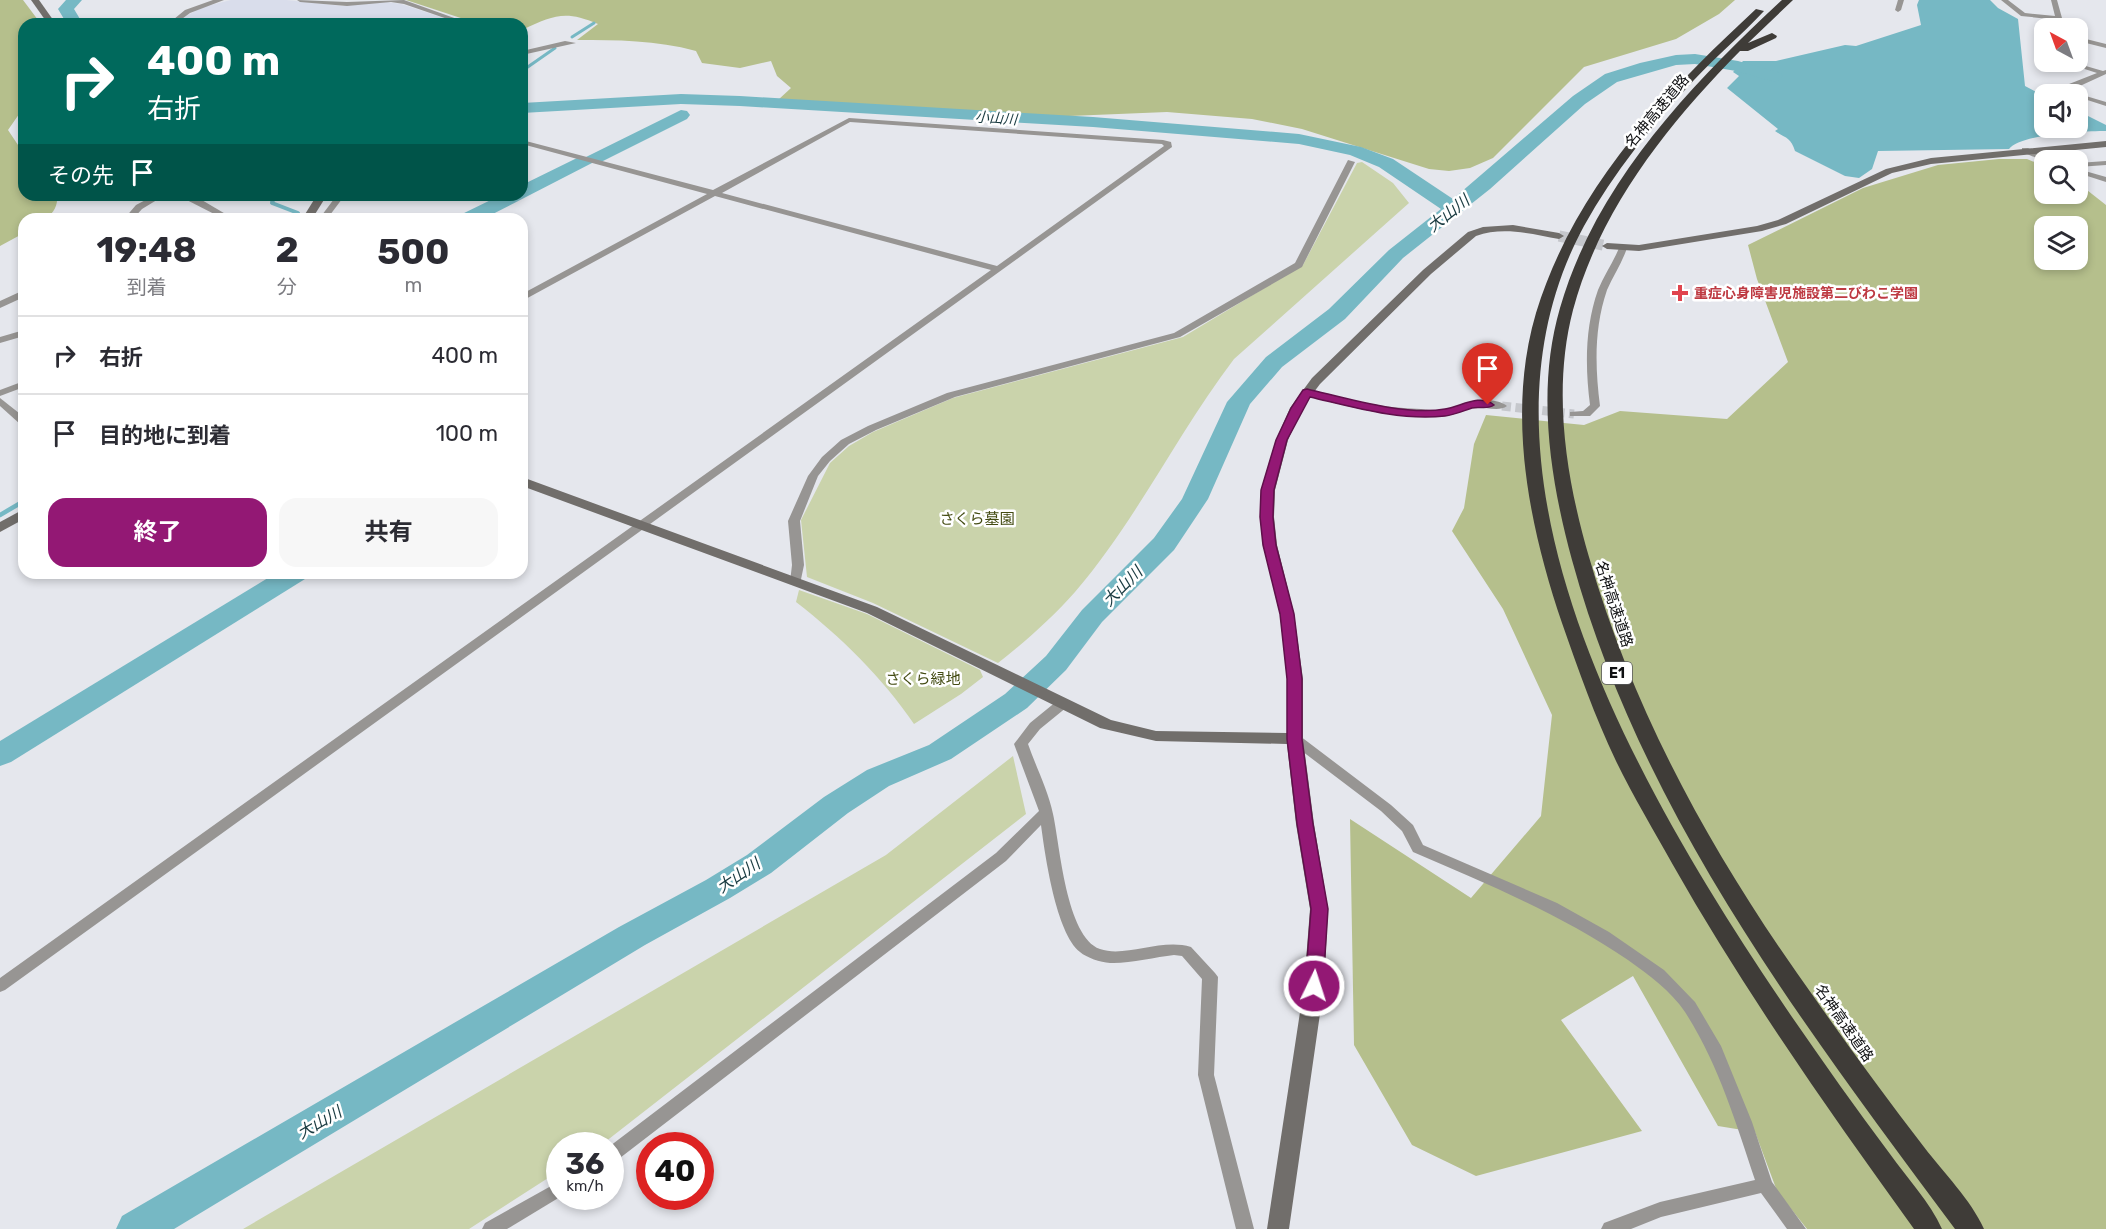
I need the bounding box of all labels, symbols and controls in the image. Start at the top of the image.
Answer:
north arrow [2034,18,2088,72]
map controls [2034,18,2088,270]
text: 400 m [147,36,280,86]
icon: right [48,42,126,120]
street label: 名神高速道路 [1621,71,1693,151]
button: sound [2034,84,2088,138]
text: 右折 [147,93,201,125]
water label: 小山川 [974,109,1020,129]
button: search [2034,150,2088,204]
icon: arrive [126,156,159,189]
text: その先 [48,162,114,189]
water label: 大山川 [1424,190,1475,236]
button: layers [2034,216,2088,270]
text: 19:48 [96,228,197,271]
text: 2 [275,228,299,271]
text: 500 [377,230,449,273]
text: m [404,273,422,297]
text: 到着 [127,275,167,299]
text: 分 [277,275,297,299]
marker: 重症心身障害児施設第二びわこ学園 [1671,284,1689,302]
place label: 重症心身障害児施設第二びわこ学園 [1694,285,1918,302]
icon: right [48,339,81,372]
text: 400 m [431,342,498,369]
pin [1462,343,1513,405]
text: 右折 [99,344,143,371]
icon: arrive [1471,352,1504,385]
icon: arrive [48,417,81,450]
text: 100 m [436,420,498,447]
text: 目的地に到着 [99,422,231,449]
button: 終了 [48,498,267,567]
button: 共有 [279,498,498,567]
park label: さくら墓園 [939,510,1015,528]
street label: 名神高速道路 [1592,558,1636,650]
water label: 大山川 [1099,561,1147,610]
road number: E1 [1602,662,1632,684]
park label: さくら緑地 [885,670,961,688]
water label: 大山川 [713,853,765,897]
position arrow [1282,954,1346,1018]
street label: 名神高速道路 [1811,981,1877,1065]
water label: 大山川 [294,1101,347,1143]
speed limit sign: 40 [636,1132,714,1210]
text: 36 [565,1146,605,1182]
text: km/h [566,1177,604,1195]

